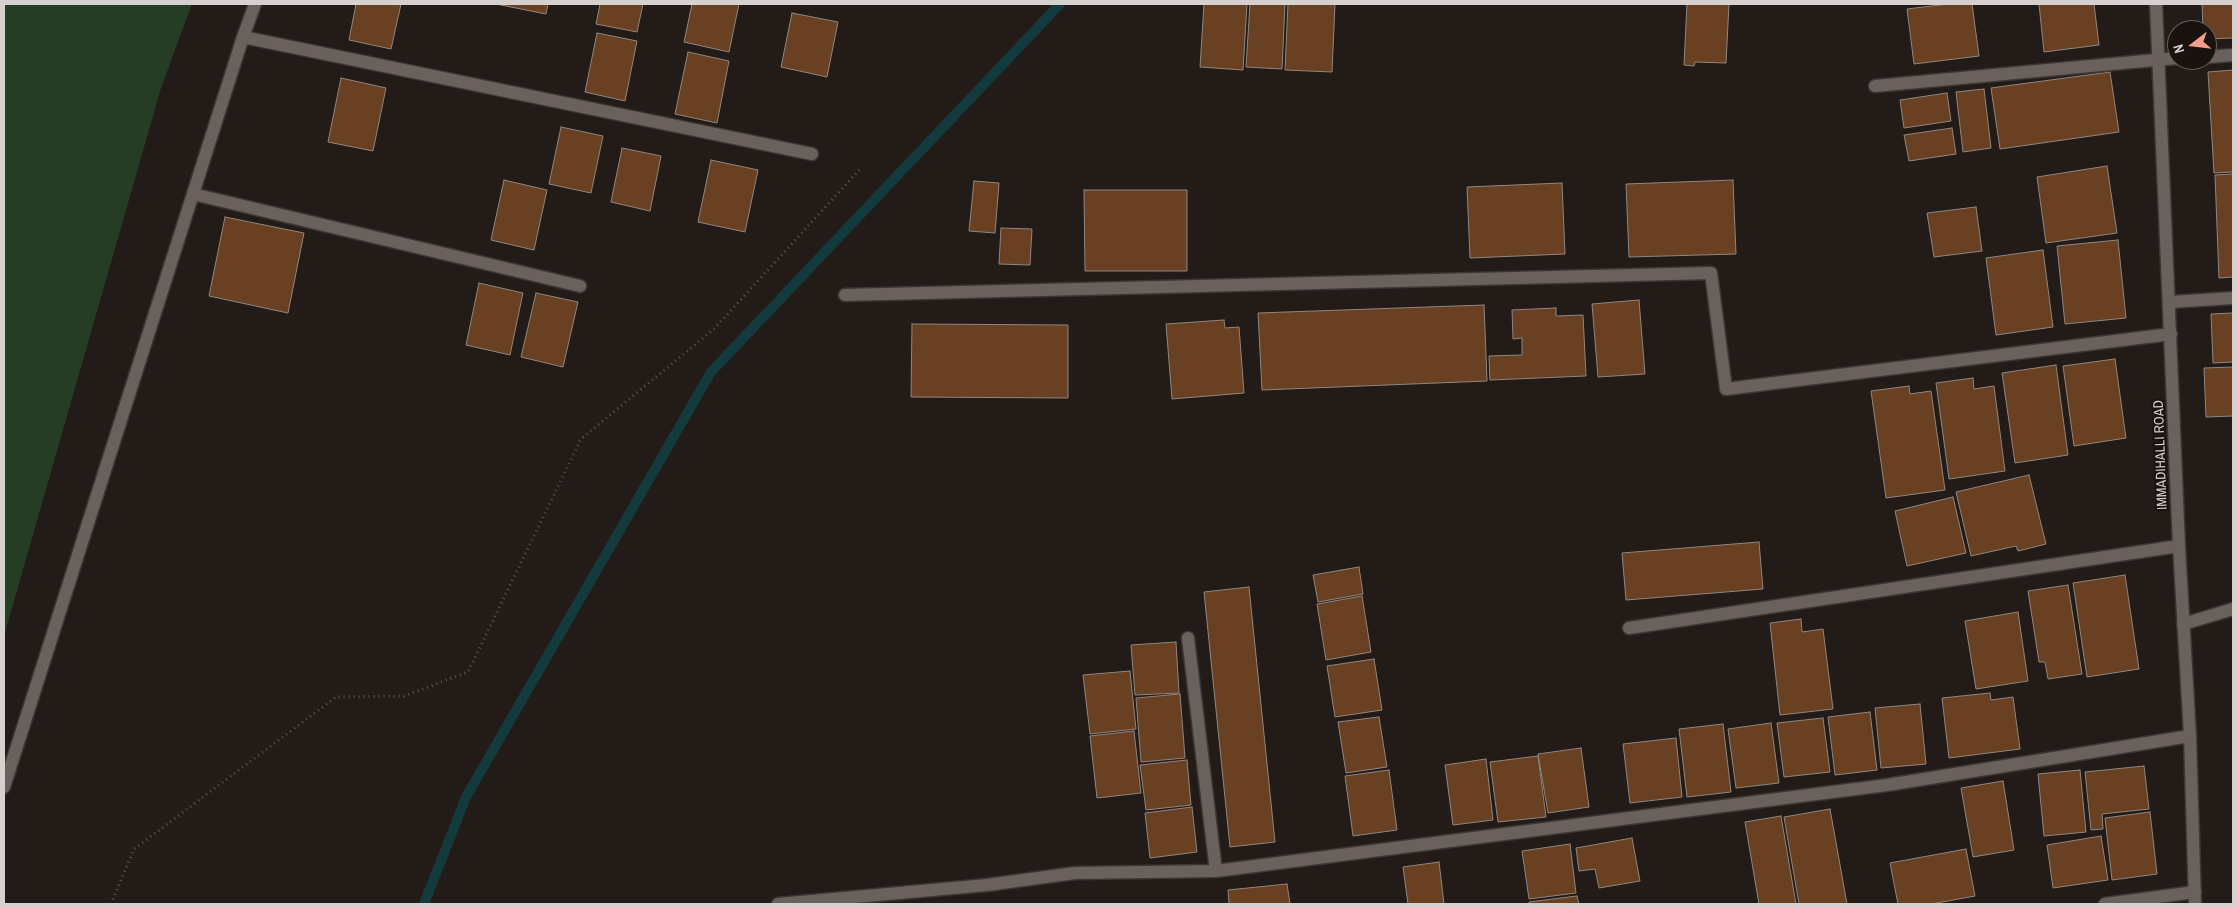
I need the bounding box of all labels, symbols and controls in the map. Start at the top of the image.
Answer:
north arrow [2167,20,2217,70]
text: N [2169,42,2188,55]
street label: IMMADIHALLI ROAD [2151,400,2171,510]

